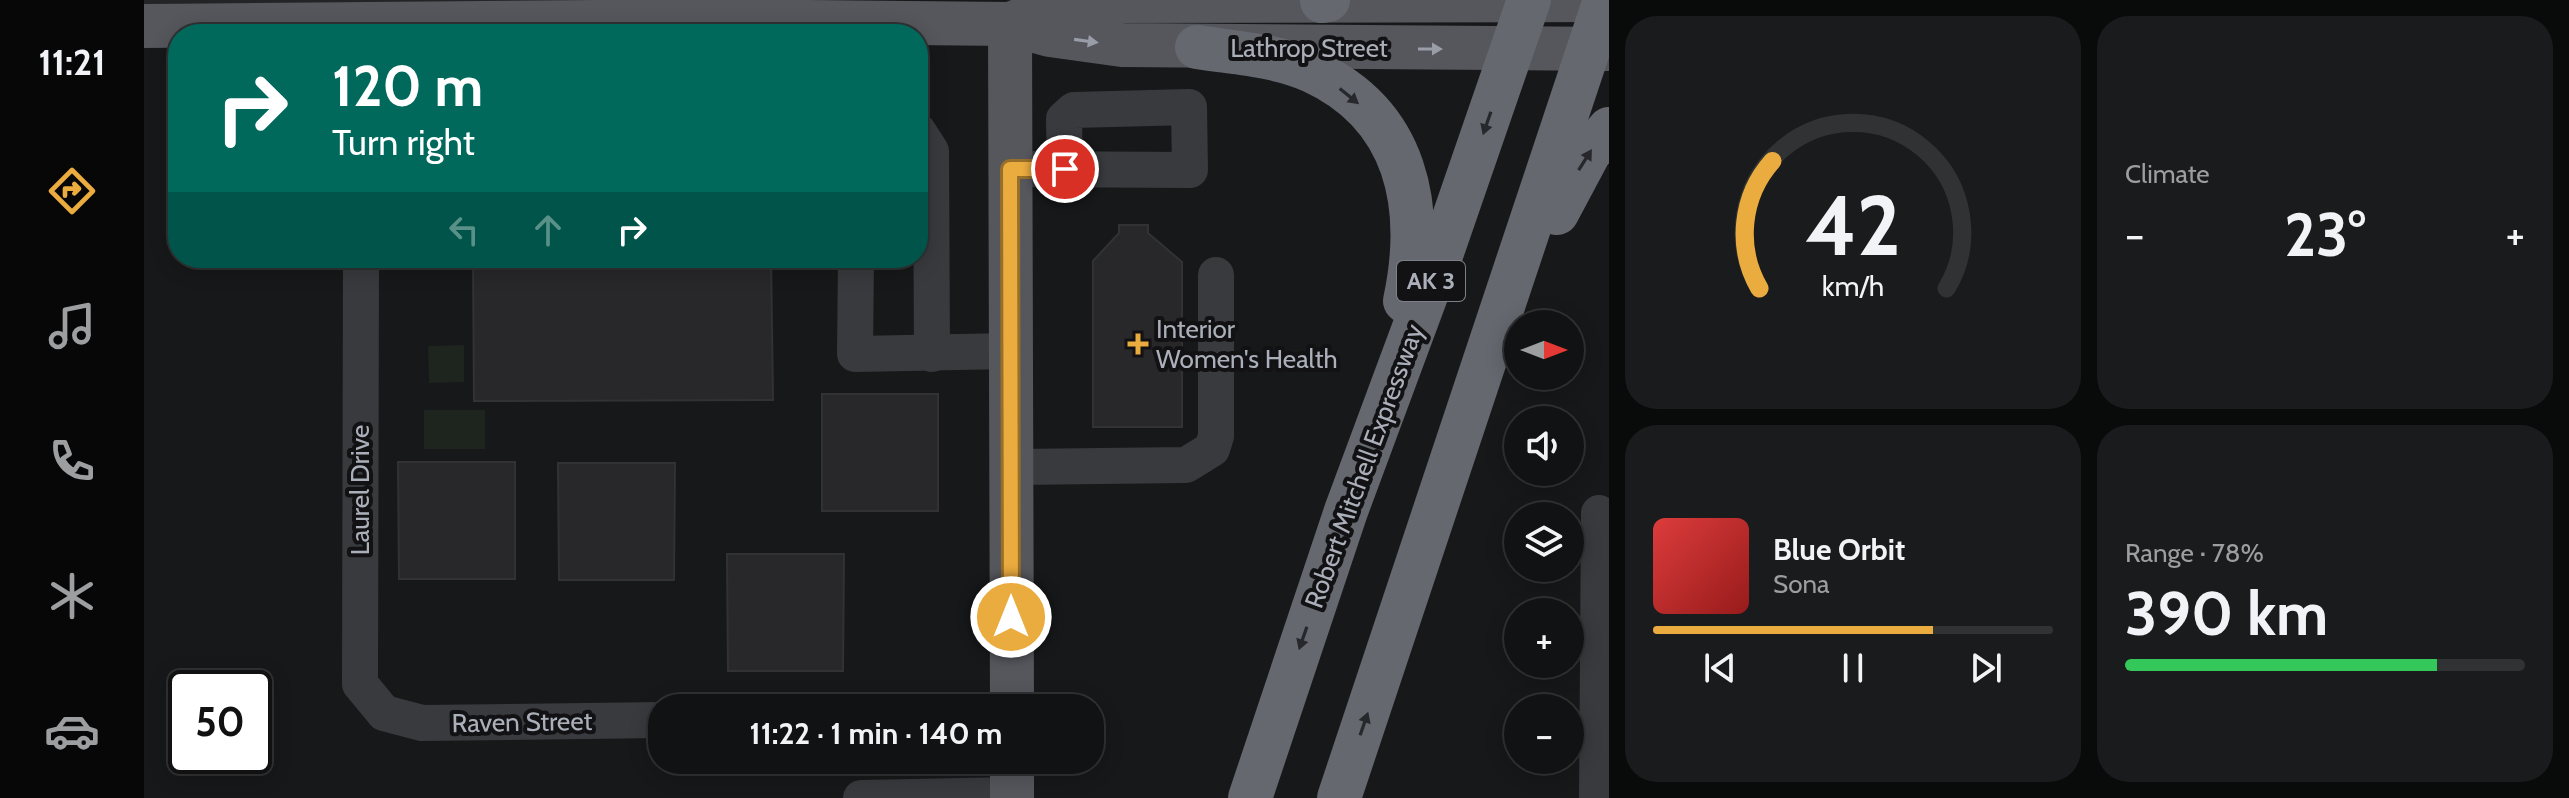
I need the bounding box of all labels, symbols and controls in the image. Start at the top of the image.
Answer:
street label: Lathrop Street [1230,32,1388,64]
one-way arrow [1074,35,1099,48]
text: 11:21 [39,40,105,84]
one-way arrow [1418,43,1443,55]
text: 120 m [332,52,483,120]
icon: right [200,56,304,160]
one-way arrow [1339,87,1359,103]
one-way arrow [1480,111,1492,135]
text: Turn right [332,120,475,164]
pin [1031,135,1099,203]
icon: arrive [1043,147,1087,191]
one-way arrow [1578,150,1593,171]
text: Climate [2125,158,2210,190]
icon: directions [44,163,100,219]
text: 42 [1805,174,1901,275]
text: 23° [2284,198,2366,271]
icon: left [442,208,486,252]
icon: ahead [526,208,570,252]
icon: right [610,208,654,252]
text: − [2125,208,2144,261]
text: + [2506,208,2525,261]
road number: AK 3 [1397,261,1465,301]
text: km/h [1822,268,1884,303]
icon: music [44,298,100,354]
north arrow [1504,310,1584,390]
map controls [1504,310,1584,774]
place label: Interior Women's Health [1156,313,1337,375]
street label: Robert Mitchell Expressway [1298,319,1430,613]
marker: Interior Women's Health [1127,333,1149,355]
button: sound [1504,406,1584,486]
street label: Laurel Drive [344,425,376,555]
icon: phone [44,433,100,489]
button: layers [1504,502,1584,582]
text: Blue Orbit [1773,531,1905,568]
text: Range · 78% [2125,537,2264,569]
icon: climate [44,568,100,624]
text: Sona [1773,568,1830,600]
position arrow [969,575,1053,659]
text: 390 km [2125,577,2328,650]
button: + [1504,598,1584,678]
one-way arrow [1296,626,1308,650]
icon: previous [1698,646,1742,690]
icon: pause [1831,646,1875,690]
icon: next [1964,646,2008,690]
speed limit sign: 50 [168,670,272,774]
button: − [1504,694,1584,774]
icon: car [44,703,100,759]
street label: Raven Street [451,705,593,739]
one-way arrow [1358,712,1370,736]
text: 11:22 · 1 min · 140 m [750,715,1002,752]

